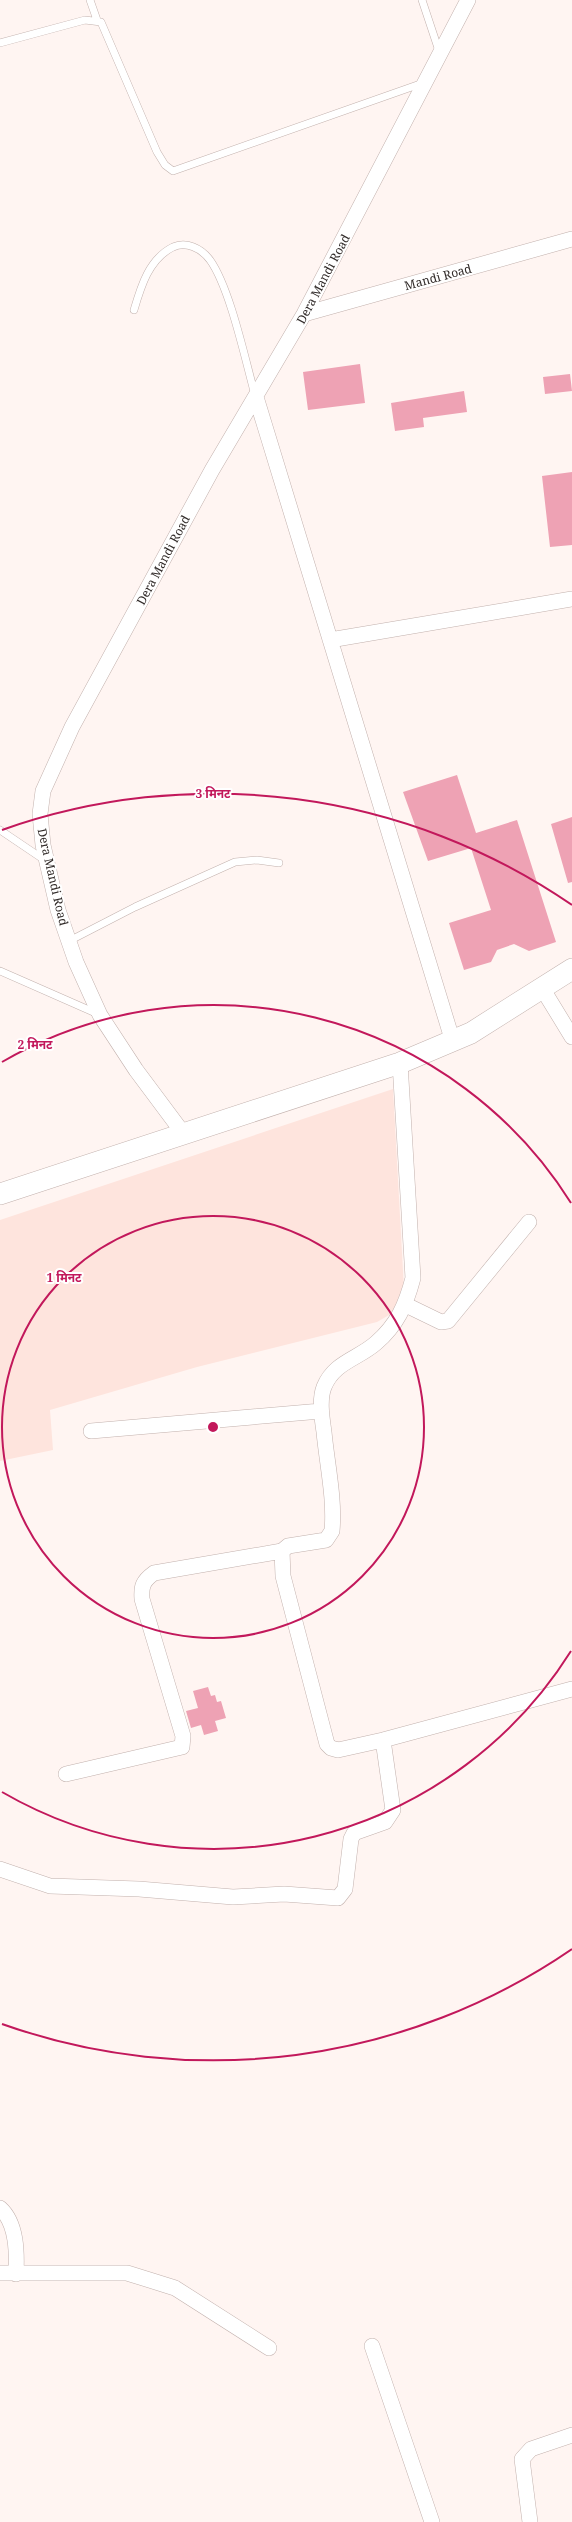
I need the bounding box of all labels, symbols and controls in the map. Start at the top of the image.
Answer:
street label: Dera Mandi Road [292,231,354,327]
street label: Mandi Road [402,260,474,294]
street label: Dera Mandi Road [132,512,194,608]
text: 3 मिनट [195,785,231,802]
street label: Dera Mandi Road [34,827,73,928]
text: 2 मिनट [17,1036,53,1053]
text: 1 मिनट [46,1269,82,1286]
centre of rings [206,1420,220,1434]

